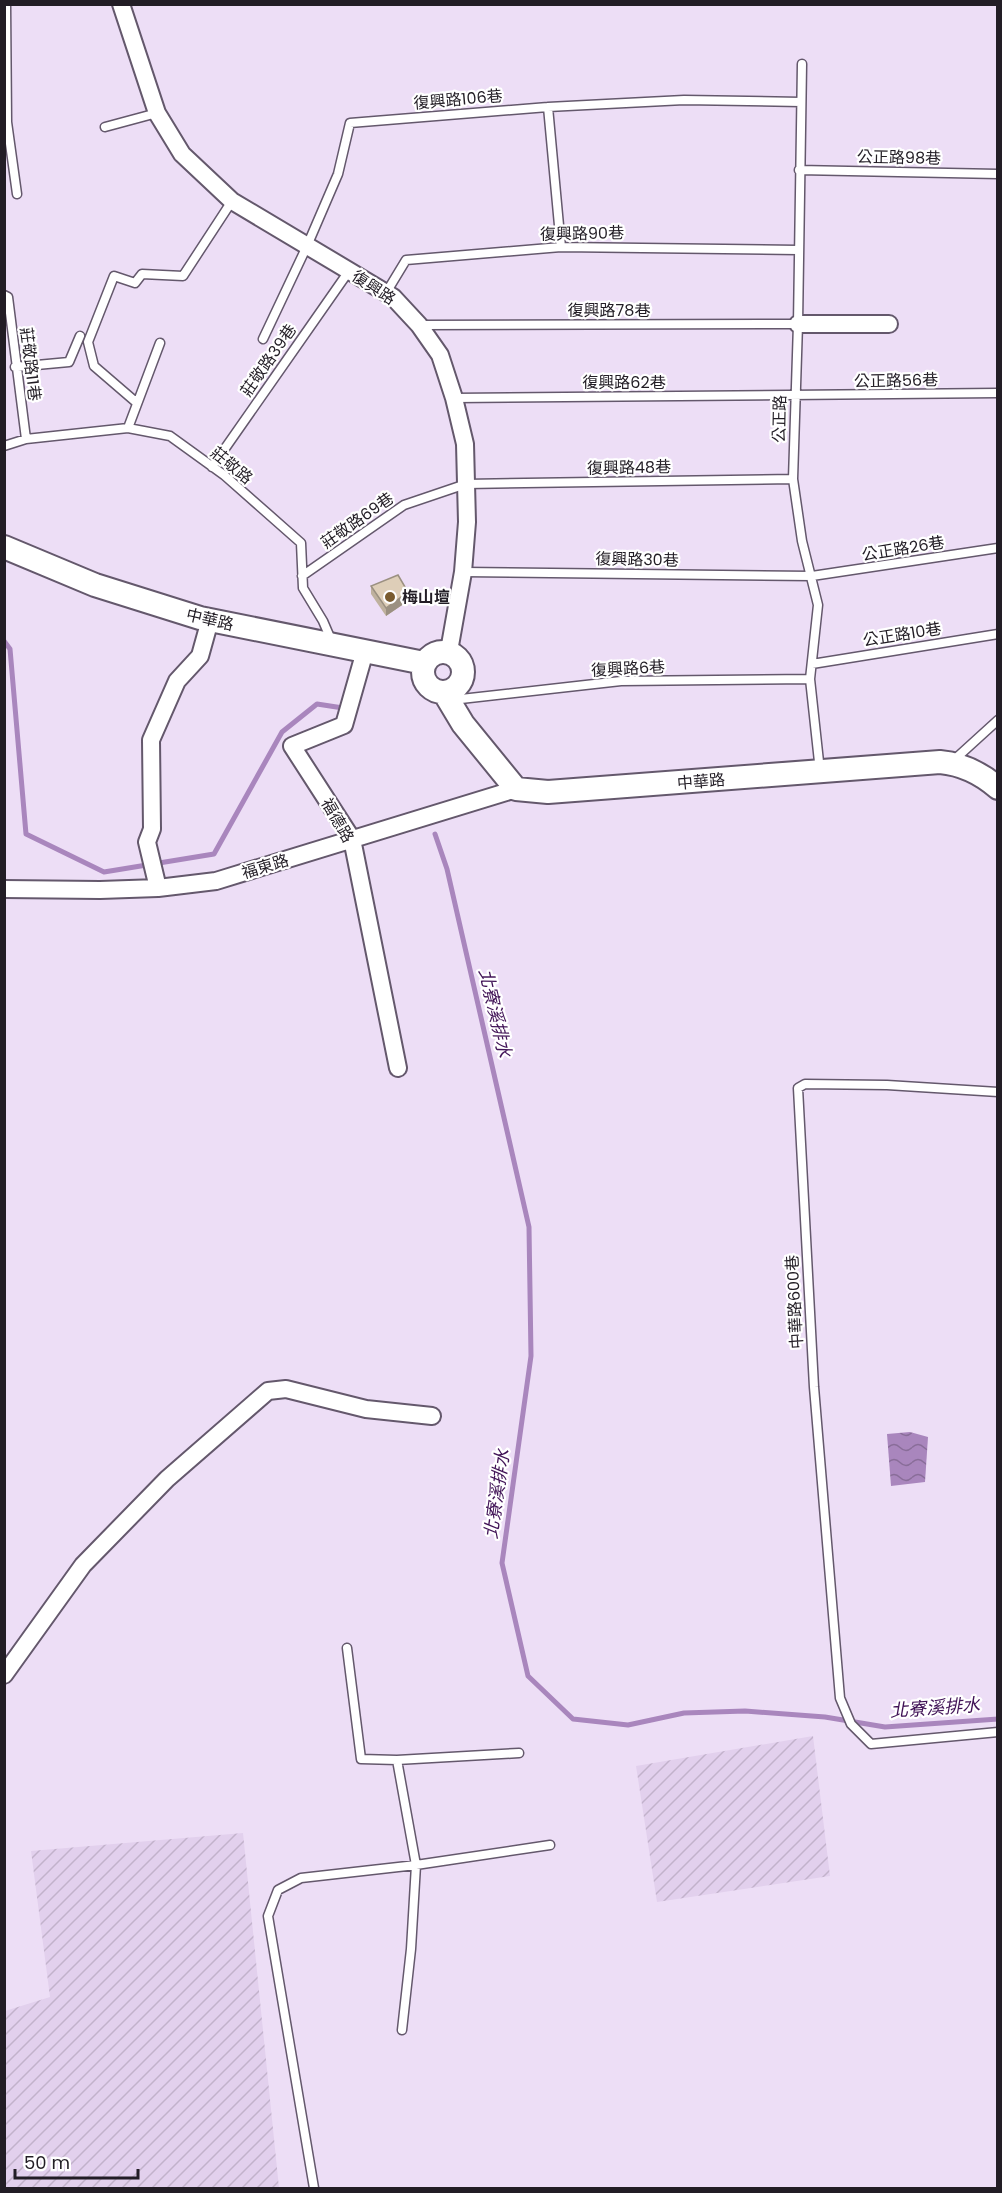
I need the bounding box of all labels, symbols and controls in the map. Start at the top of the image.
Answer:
street label: 復興路106巷 [413,84,504,115]
street label: 公正路98巷 [857,145,941,170]
street label: 復興路90巷 [540,221,624,246]
street label: 復興路 [347,265,400,310]
street label: 復興路78巷 [568,299,650,322]
street label: 莊敬路39巷 [235,319,302,401]
street label: 莊敬路11巷 [15,326,46,402]
street label: 公正路56巷 [854,368,938,393]
street label: 復興路62巷 [582,371,666,394]
street label: 公正路 [768,395,791,443]
street label: 莊敬路 [206,441,258,489]
street label: 復興路48巷 [587,455,671,480]
street label: 莊敬路69巷 [316,487,398,554]
street label: 公正路26巷 [860,531,946,566]
street label: 復興路30巷 [595,547,679,572]
place label: 梅山壇 [402,586,450,609]
marker: 梅山壇 [383,590,397,604]
street label: 中華路 [184,603,236,636]
street label: 公正路10巷 [861,617,943,652]
street label: 復興路6巷 [590,655,666,682]
street label: 中華路 [676,768,726,795]
street label: 福德路 [316,794,360,847]
street label: 福東路 [239,848,291,884]
water label: 北寮溪排水 [473,966,518,1061]
street label: 中華路600巷 [781,1254,808,1350]
water label: 北寮溪排水 [478,1447,515,1540]
water label: 北寮溪排水 [889,1692,982,1723]
scale bar [15,2142,138,2180]
text: 50 m [24,2150,70,2175]

